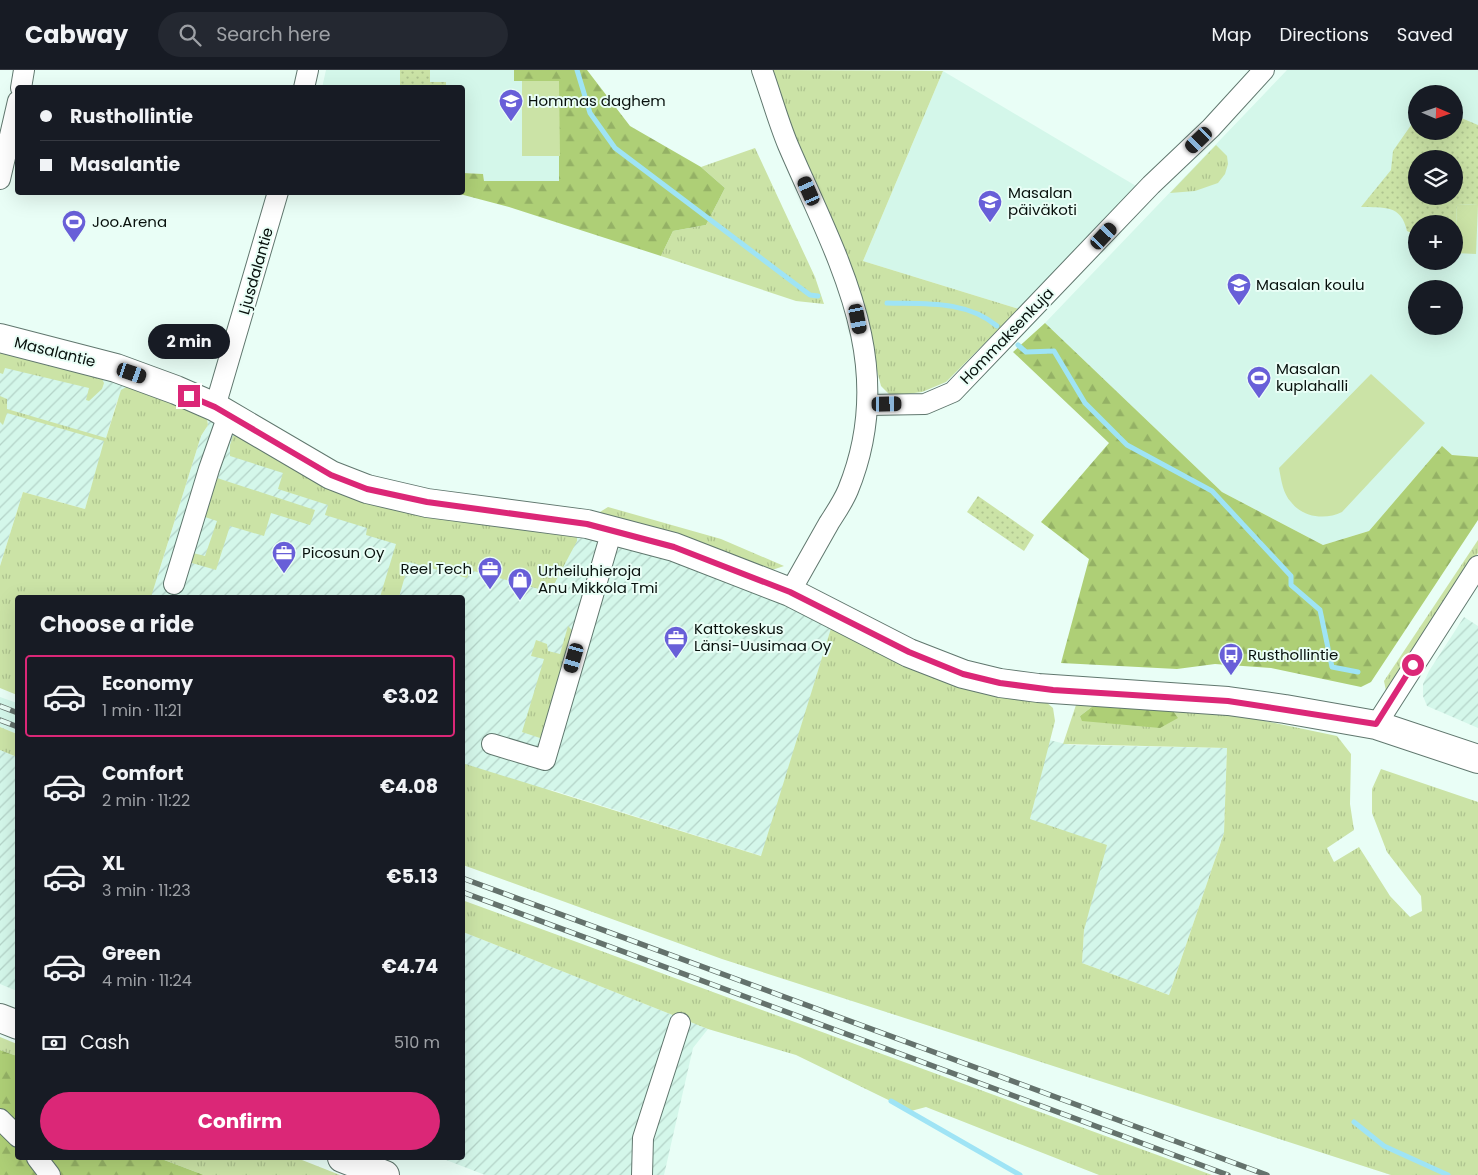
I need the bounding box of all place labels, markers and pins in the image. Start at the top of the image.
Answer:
school or university icon: Hommas daghem [498,88,524,122]
place label: Hommas daghem [528,90,666,111]
place label: Masalan päiväkoti [1008,182,1077,220]
school or university icon: Masalan päiväkoti [977,189,1003,223]
sports icon: Joo.Arena [61,209,87,243]
place label: Joo.Arena [92,211,167,232]
school or university icon: Masalan koulu [1226,272,1252,306]
place label: Masalan koulu [1256,274,1365,295]
place label: Masalan kuplahalli [1276,358,1348,396]
sports icon: Masalan kuplahalli [1246,365,1272,399]
office icon: Picosun Oy [271,540,297,574]
place label: Picosun Oy [302,542,385,563]
office icon: Reel Tech [477,556,503,590]
place label: Reel Tech [400,558,472,579]
place label: Urheiluhieroja Anu Mikkola Tmi [538,560,658,598]
shop icon: Urheiluhieroja Anu Mikkola Tmi [507,567,533,601]
place label: Kattokeskus Länsi-Uusimaa Oy [694,618,832,656]
office icon: Kattokeskus Länsi-Uusimaa Oy [663,625,689,659]
bus stop icon: Rusthollintie [1218,642,1244,676]
place label: Rusthollintie [1248,644,1338,665]

